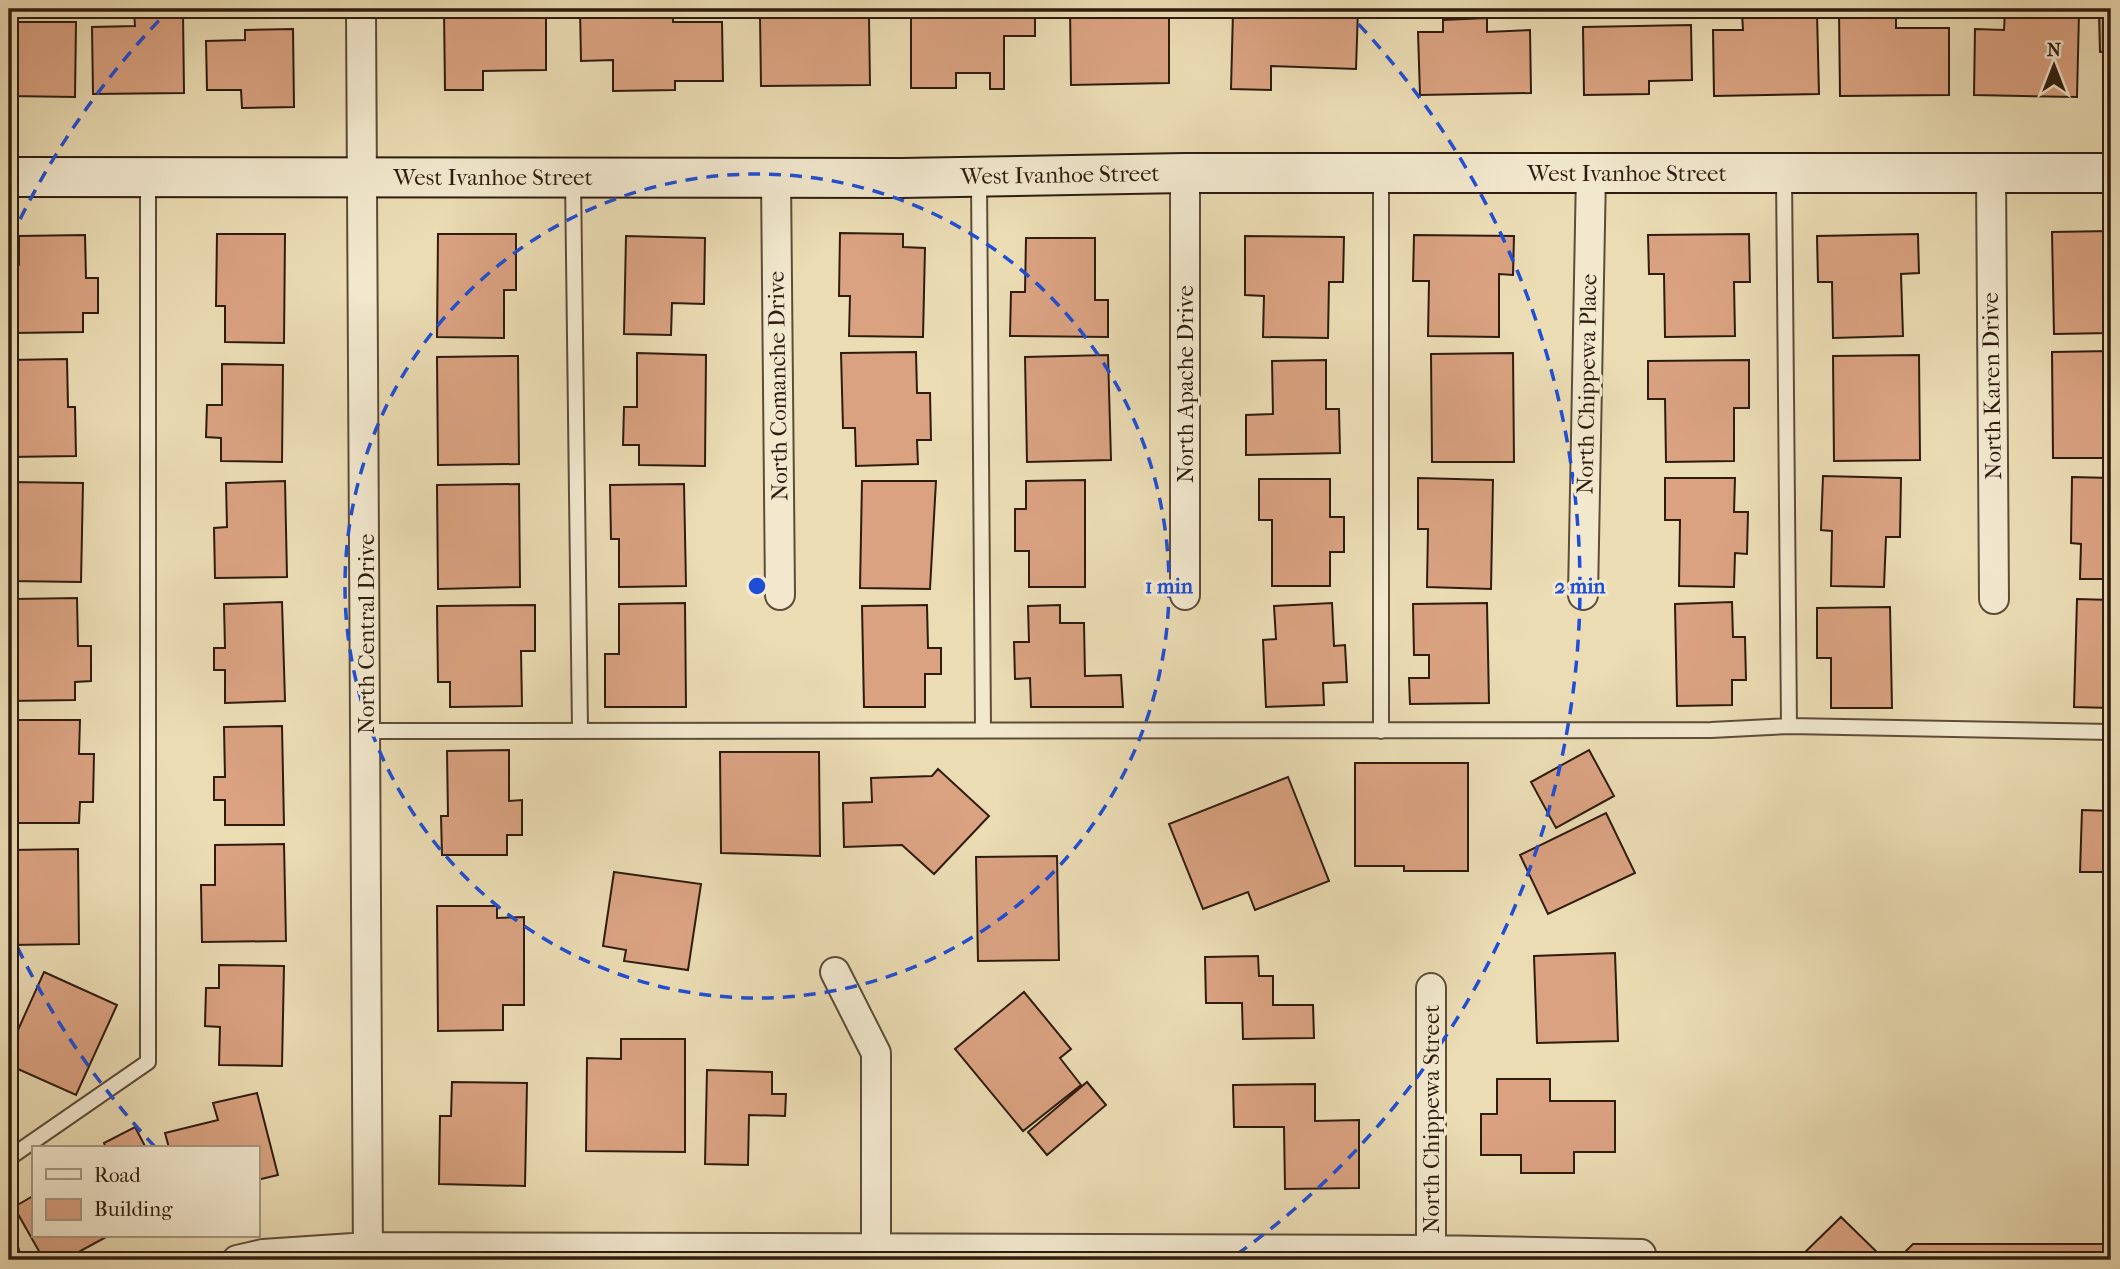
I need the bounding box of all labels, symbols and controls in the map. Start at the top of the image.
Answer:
north arrow [2018,32,2088,102]
text: N [2047,39,2062,61]
street label: West Ivanhoe Street [959,160,1160,190]
street label: West Ivanhoe Street [1526,160,1727,187]
street label: West Ivanhoe Street [392,164,593,191]
street label: North Comanche Drive [762,271,794,501]
street label: North Chippewa Place [1572,273,1602,495]
street label: North Apache Drive [1172,285,1199,483]
street label: North Karen Drive [1977,292,2007,480]
street label: North Central Drive [353,534,380,734]
centre of rings [745,574,769,598]
text: 1 min [1145,574,1194,598]
text: 2 min [1554,574,1606,598]
street label: North Chippewa Street [1418,1005,1445,1233]
legend [32,1146,259,1238]
text: Road [94,1163,141,1187]
text: Building [94,1197,173,1221]

